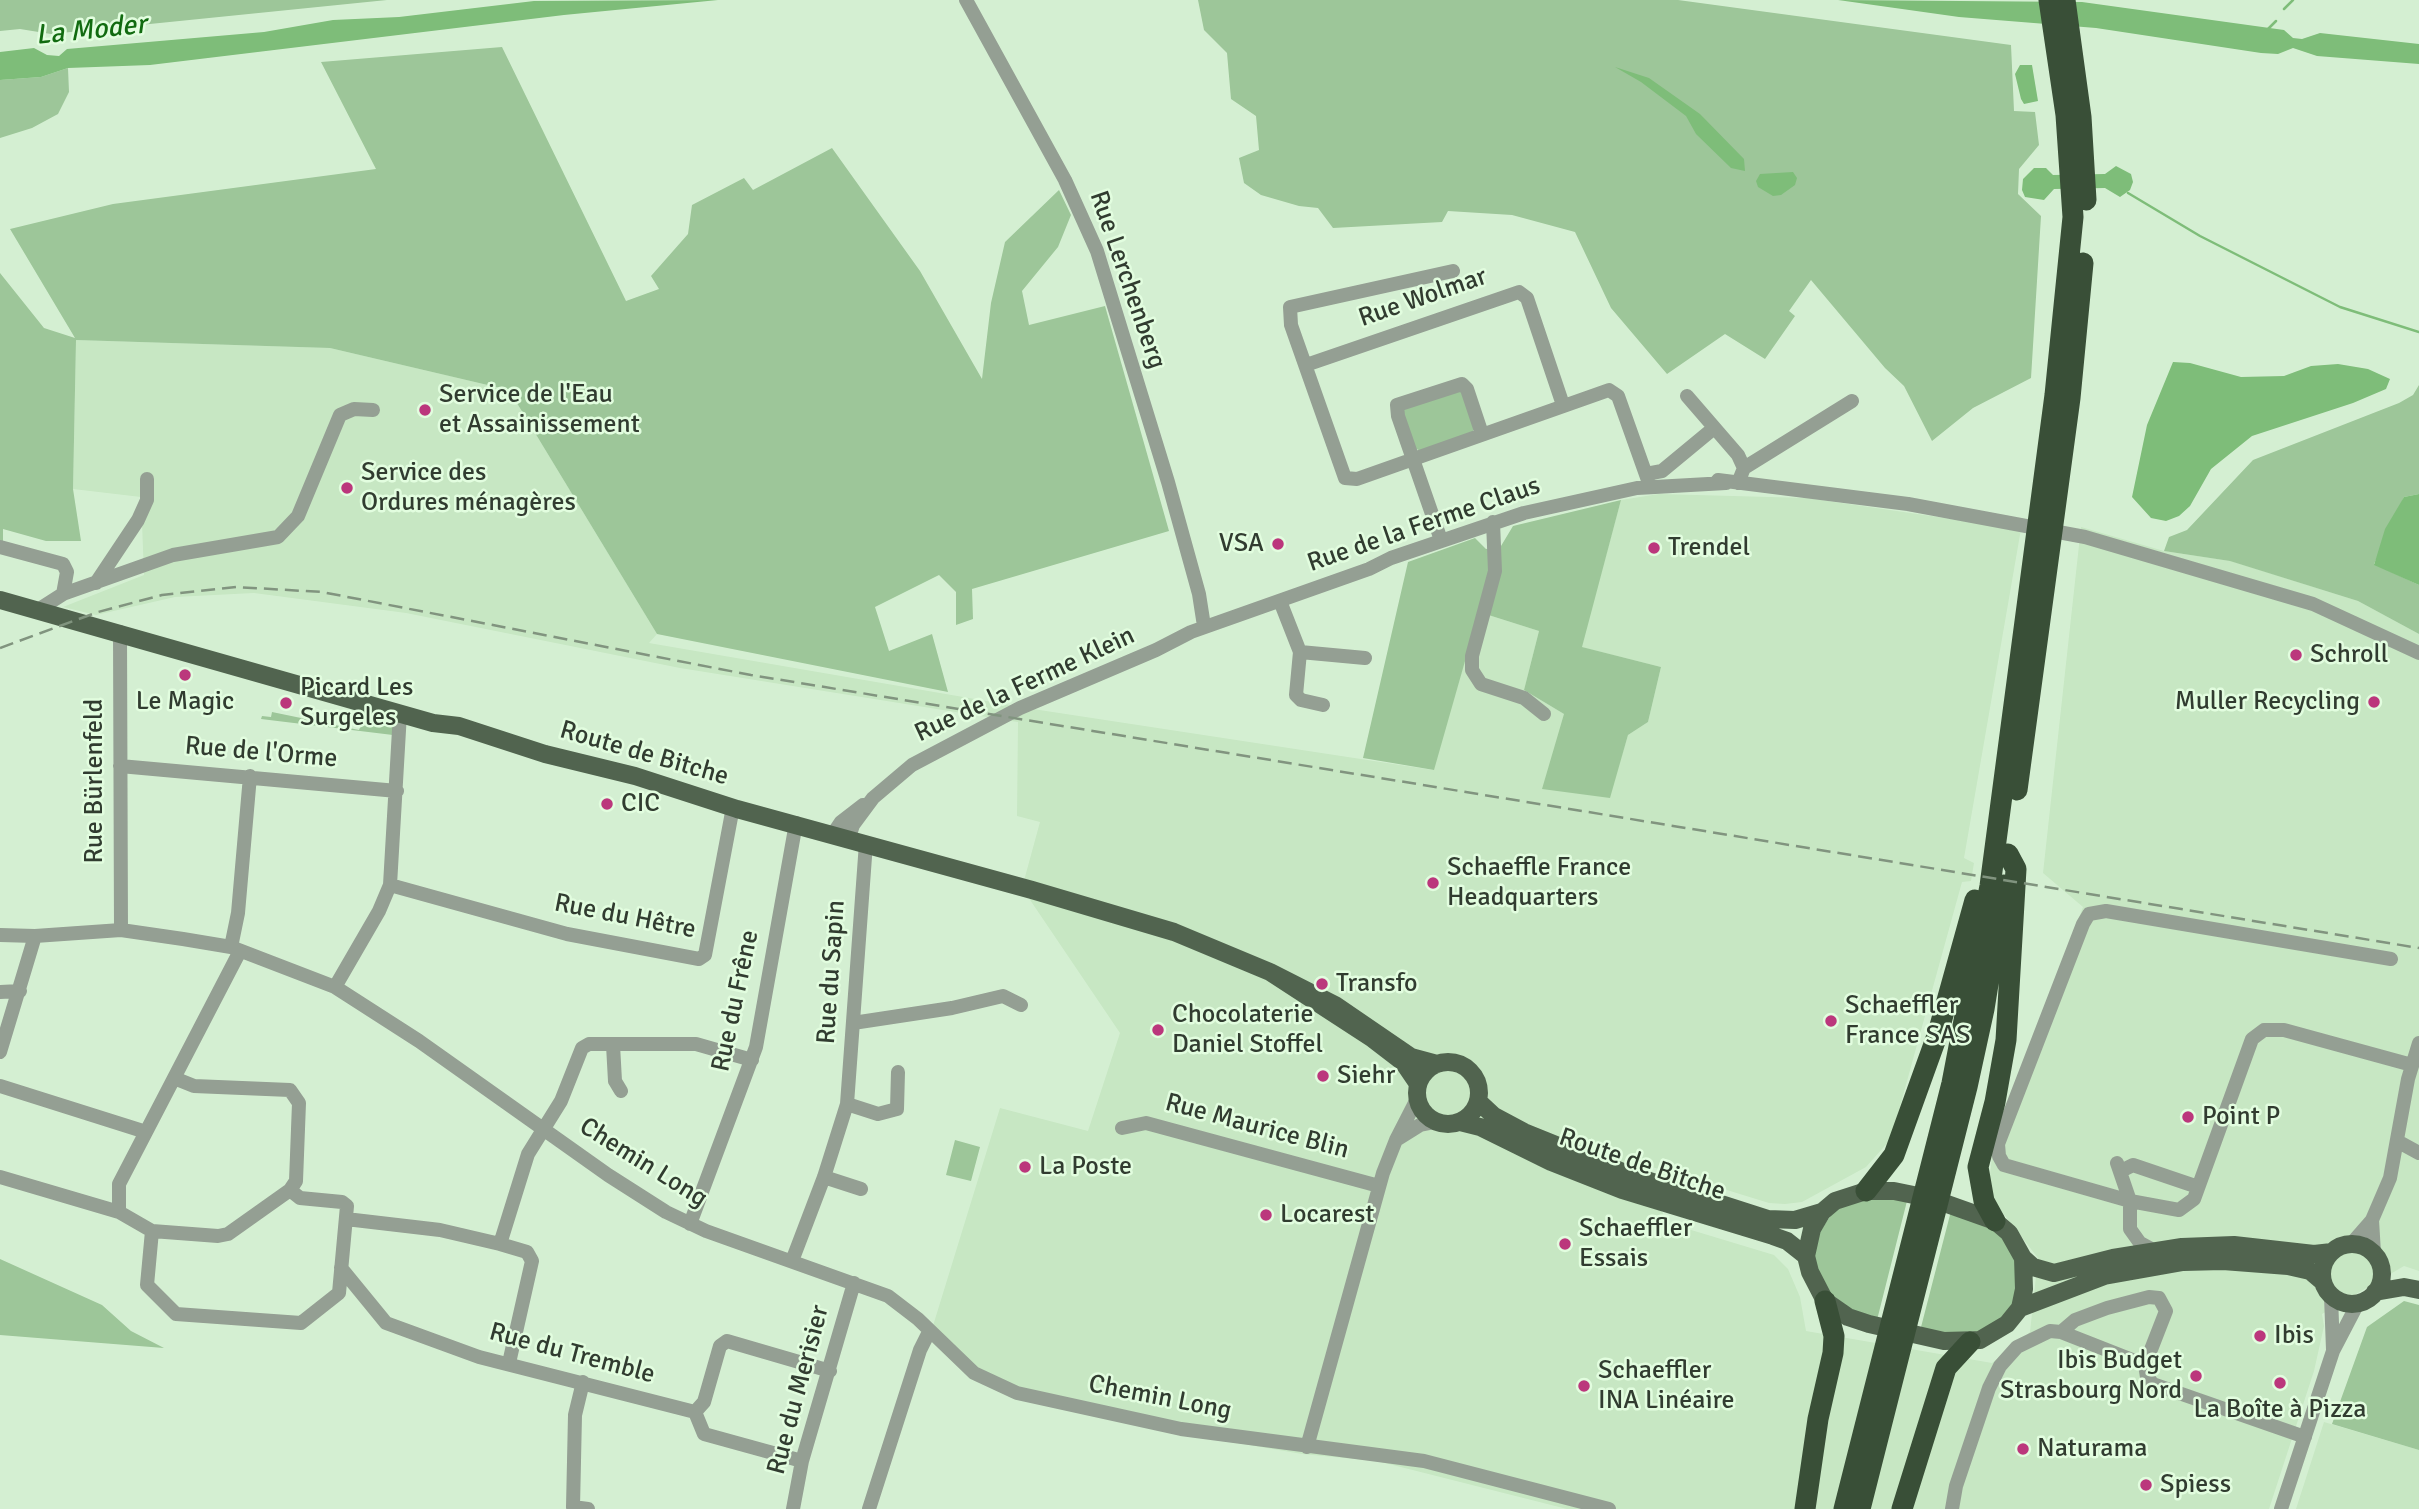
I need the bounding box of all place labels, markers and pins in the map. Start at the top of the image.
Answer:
place label: Service de l'Eau et Assainissement [439,379,640,440]
marker: Service de l'Eau et Assainissement [417,402,433,418]
place label: Service des Ordures ménagères [361,457,576,518]
marker: Service des Ordures ménagères [339,480,355,496]
place label: VSA [1219,528,1264,560]
place label: Trendel [1668,532,1750,564]
marker: VSA [1270,536,1286,552]
marker: Trendel [1646,540,1662,556]
place label: Schroll [2310,639,2388,671]
marker: Schroll [2288,647,2304,663]
marker: Le Magic [177,667,193,683]
place label: Picard Les Surgeles [300,672,413,734]
place label: Le Magic [136,686,234,718]
place label: Muller Recycling [2175,686,2360,718]
marker: Muller Recycling [2366,694,2382,710]
marker: Picard Les Surgeles [278,695,294,711]
place label: CIC [621,788,660,820]
marker: CIC [599,796,615,812]
place label: Schaeffle France Headquarters [1447,852,1631,914]
marker: Schaeffle France Headquarters [1425,875,1441,891]
place label: Transfo [1336,968,1418,1000]
marker: Transfo [1314,976,1330,992]
place label: Schaeffler France SAS [1845,990,1970,1052]
place label: Chocolaterie Daniel Stoffel [1172,999,1323,1060]
marker: Schaeffler France SAS [1823,1013,1839,1029]
marker: Chocolaterie Daniel Stoffel [1150,1022,1166,1038]
place label: Siehr [1337,1060,1395,1092]
marker: Siehr [1315,1068,1331,1084]
place label: Point P [2202,1101,2280,1133]
marker: Point P [2180,1109,2196,1125]
place label: La Poste [1039,1151,1132,1183]
marker: La Poste [1017,1159,1033,1175]
place label: Locarest [1280,1199,1374,1231]
marker: Locarest [1258,1207,1274,1223]
place label: Schaeffler Essais [1579,1213,1692,1274]
marker: Schaeffler Essais [1557,1236,1573,1252]
place label: Ibis [2274,1320,2314,1352]
marker: Ibis [2252,1328,2268,1344]
place label: Ibis Budget Strasbourg Nord [2000,1345,2182,1406]
place label: Schaeffler INA Linéaire [1598,1355,1735,1416]
marker: Ibis Budget Strasbourg Nord [2188,1368,2204,1384]
marker: La Boîte à Pizza [2272,1375,2288,1391]
marker: Schaeffler INA Linéaire [1576,1378,1592,1394]
place label: La Boîte à Pizza [2193,1394,2367,1426]
place label: Naturama [2037,1433,2147,1465]
marker: Naturama [2015,1441,2031,1457]
place label: Spiess [2160,1469,2231,1501]
marker: Spiess [2138,1477,2154,1493]

